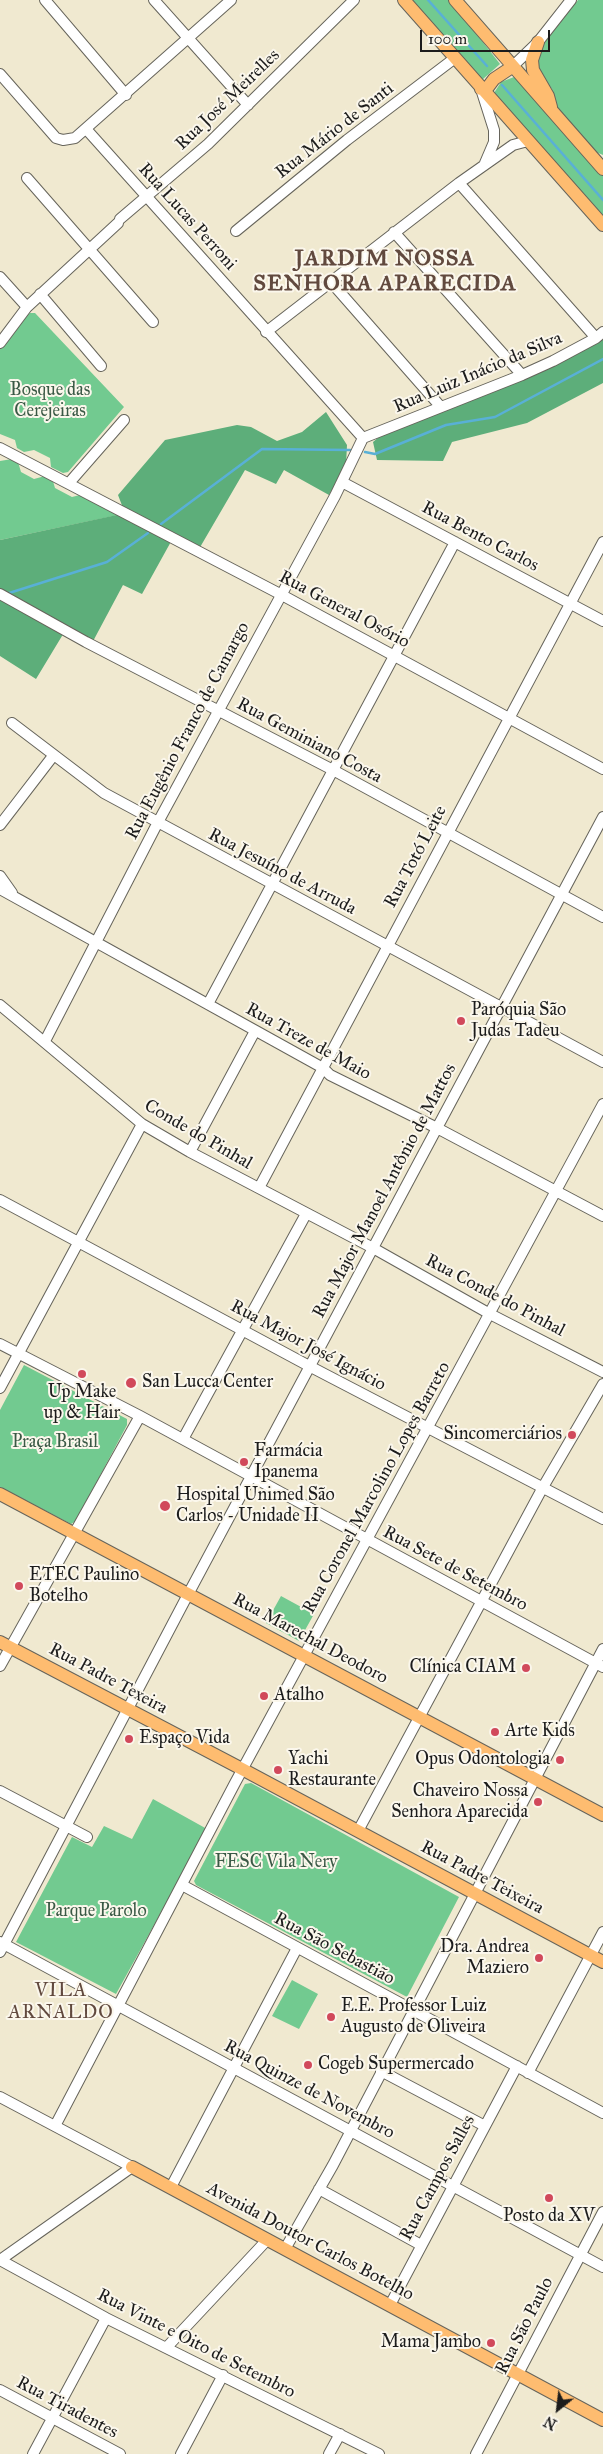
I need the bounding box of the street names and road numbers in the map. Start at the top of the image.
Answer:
street label: Rua José Meirelles [171,45,285,155]
street label: Rua Mário de Santi [272,78,398,184]
street label: Rua Lucas Perroni [133,159,241,275]
street label: Rua Luiz Inácio da Silva [391,328,565,418]
street label: Rua Bento Carlos [418,497,542,577]
street label: Rua General Osório [275,566,413,654]
street label: Rua Eugênio Franco de Camargo [121,619,255,843]
street label: Rua Geminiano Costa [233,694,385,788]
street label: Rua Totó Leite [380,802,452,912]
street label: Rua Jesuíno de Arruda [204,824,360,920]
street label: Rua Treze de Maio [242,999,374,1085]
street label: Rua Major Manoel Antônio de Mattos [308,1060,462,1322]
street label: Conde do Pinhal [140,1095,256,1175]
street label: Rua Conde do Pinhal [422,1250,568,1342]
street label: Rua Major José Ignácio [227,1296,389,1396]
street label: Rua Coronel Marcolino Lopes Barreto [299,1358,455,1618]
street label: Rua Sete de Setembro [379,1522,531,1616]
street label: Rua Marechal Deodoro [229,1589,391,1689]
street label: Rua Padre Texeira [45,1639,171,1719]
street label: Rua Padre Teixeira [417,1837,547,1919]
street label: Rua São Sebastião [270,1908,398,1990]
street label: Rua Quinze de Novembro [220,2036,398,2144]
street label: Rua Campos Salles [396,2112,480,2244]
street label: Avenida Doutor Carlos Botelho [203,2178,417,2306]
street label: Rua São Paulo [491,2274,559,2378]
street label: Rua Vinte e Oito de Setembro [93,2285,299,2403]
street label: Rua Tiradentes [13,2372,121,2444]

